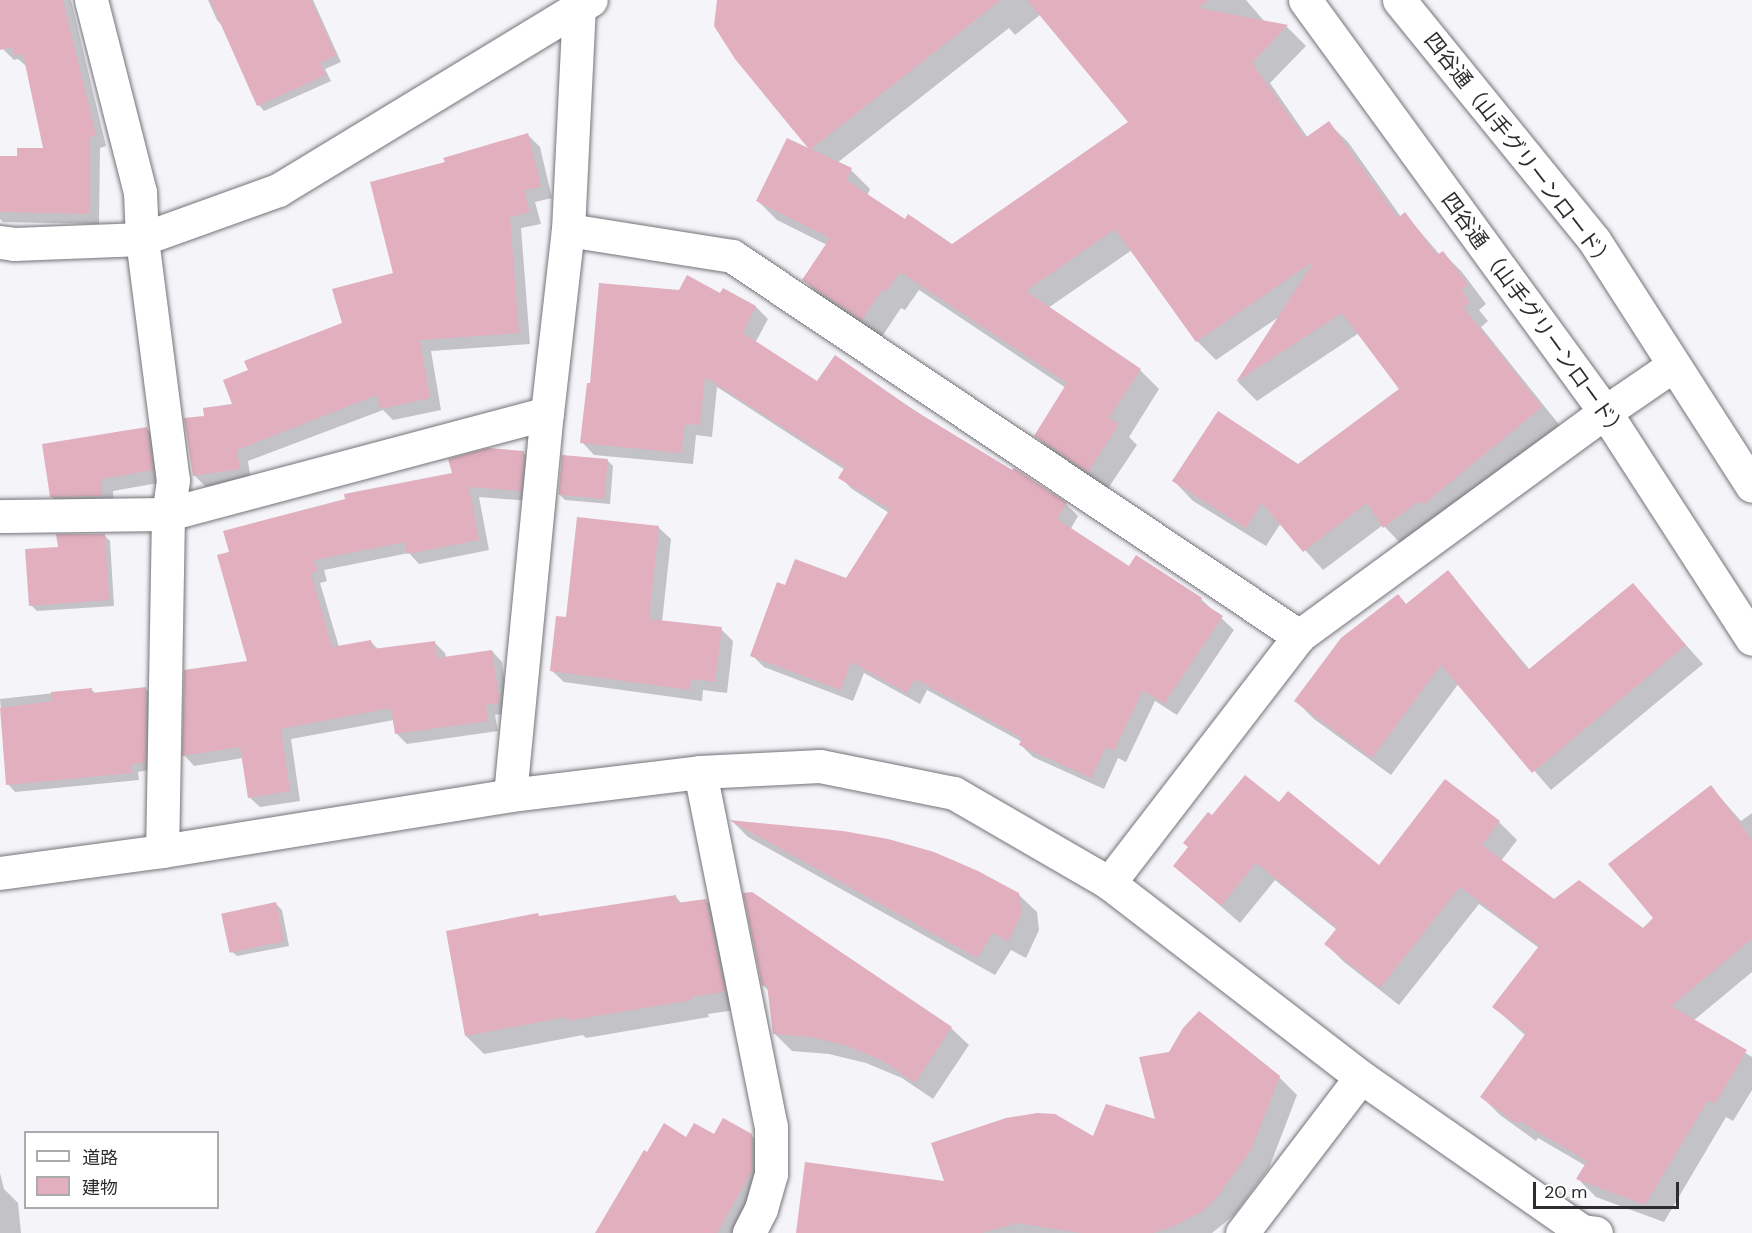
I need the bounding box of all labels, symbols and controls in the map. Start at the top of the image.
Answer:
street label: 四谷通（山手グリーンロード） [1419,27,1619,275]
street label: 四谷通 （山手グリーンロード） [1436,187,1632,445]
legend [24,1131,219,1209]
text: 道路 [82,1146,118,1170]
scale bar [1536,1170,1682,1208]
text: 建物 [82,1176,118,1200]
text: 20 m [1544,1180,1587,1204]

